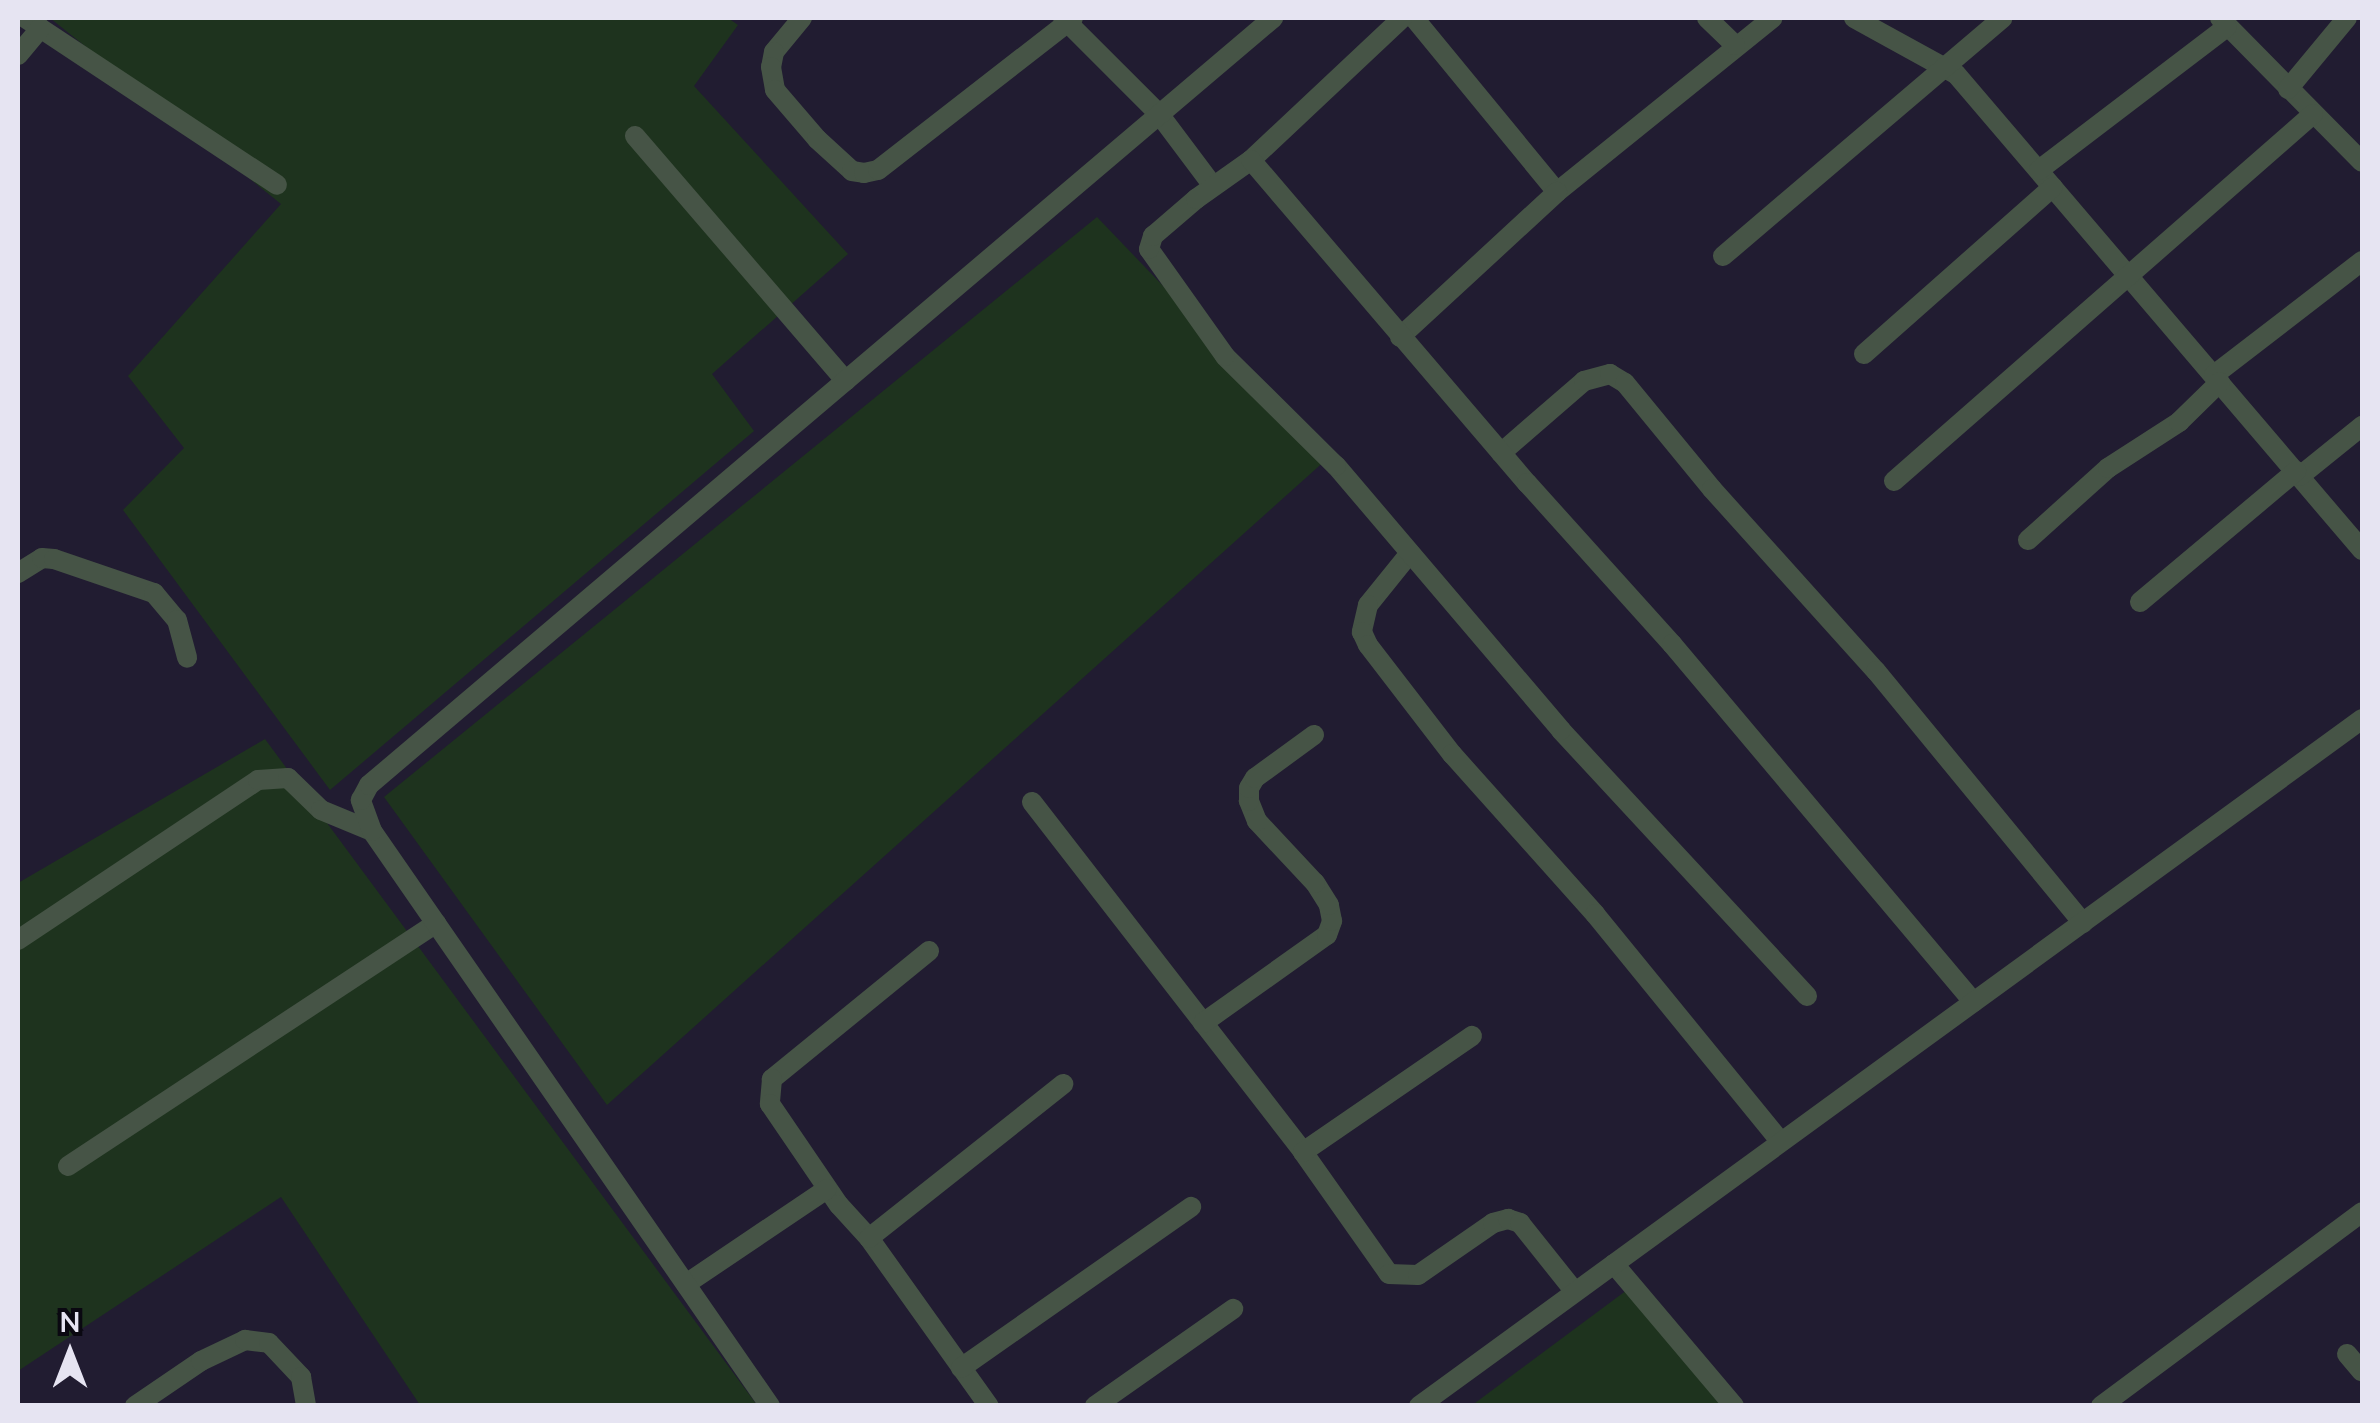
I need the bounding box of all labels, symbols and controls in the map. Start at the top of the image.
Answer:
north arrow [20,1303,120,1403]
text: N [60,1304,80,1342]

